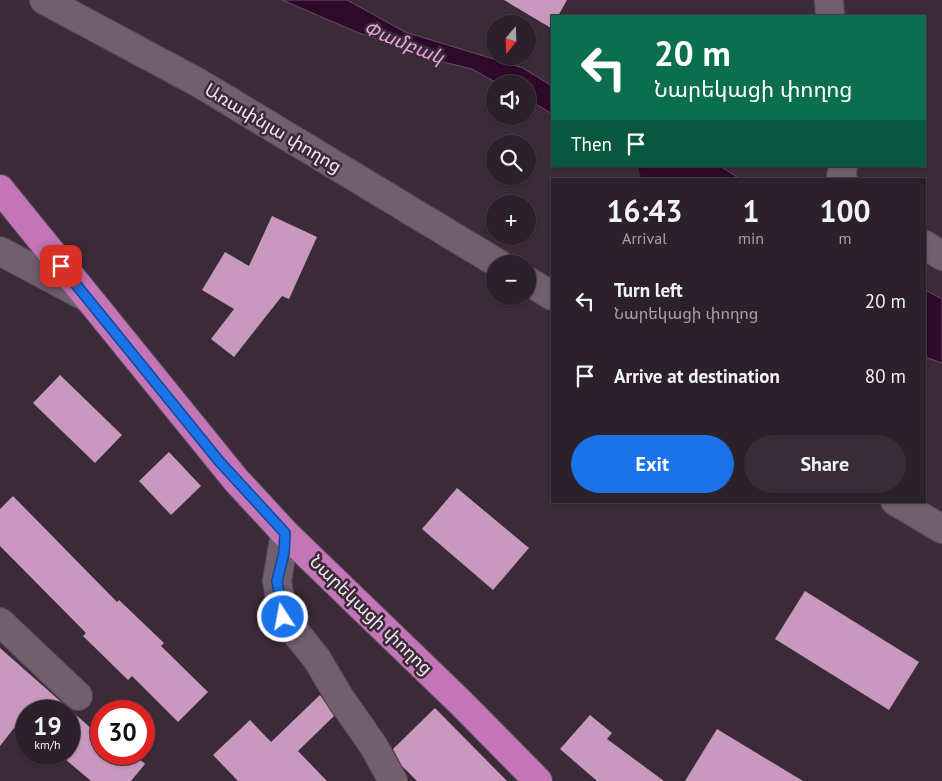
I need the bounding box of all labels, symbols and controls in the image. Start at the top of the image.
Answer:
water label: Փամբակ [360,15,449,70]
north arrow [486,15,536,65]
map controls [486,15,536,305]
text: 20 m [654,30,731,76]
icon: left [571,35,636,100]
button: sound [486,75,536,125]
text: Նարեկացի փողոց [654,75,852,103]
street label: Առափնյա փողոց [201,78,346,178]
icon: arrive [622,130,650,158]
text: Then [571,132,612,156]
button: search [486,135,536,185]
text: 16:43 [606,191,683,230]
text: 1 [743,191,760,230]
text: 100 [819,191,871,230]
button: + [486,195,536,245]
text: Arrival [622,228,667,248]
text: min [738,228,764,248]
text: m [839,228,852,248]
pin [40,245,82,287]
icon: arrive [47,252,75,280]
button: − [486,255,536,305]
text: Turn left [614,278,683,302]
icon: left [571,287,599,315]
text: 20 m [865,289,906,313]
text: Նարեկացի փողոց [614,303,758,323]
icon: arrive [571,362,599,390]
text: Arrive at destination [614,364,780,388]
text: 80 m [865,364,906,388]
button: Exit [571,435,734,493]
button: Share [744,435,906,493]
street label: Նարեկացի փողոց [305,550,438,679]
position arrow [256,590,308,642]
speed limit sign: 30 [90,700,155,765]
text: 19 [33,710,62,742]
text: km/h [34,737,61,752]

